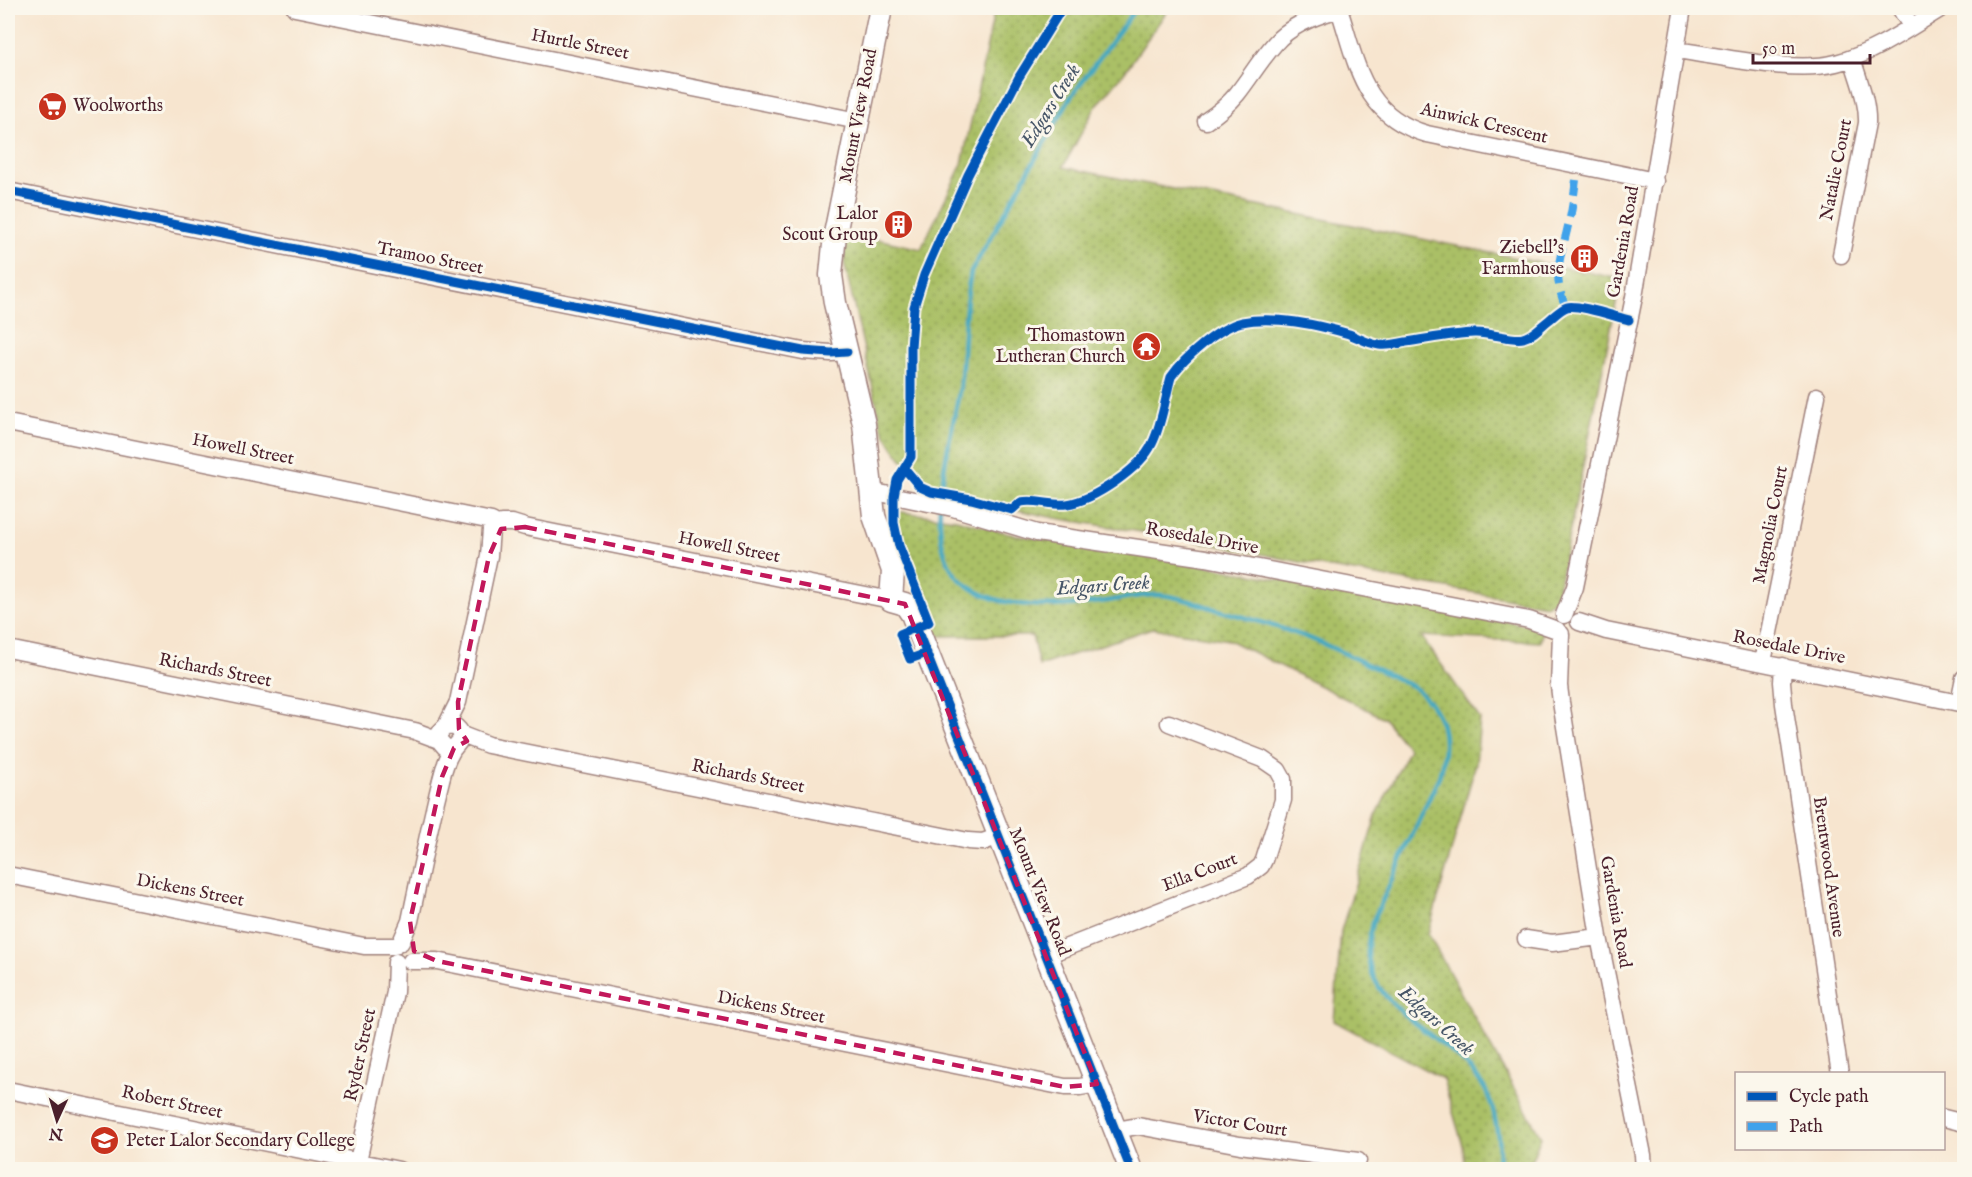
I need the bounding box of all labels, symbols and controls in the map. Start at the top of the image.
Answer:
street label: Hurtle Street [529,24,631,66]
scale bar [1753,27,1870,65]
text: 50 m [1762,38,1795,61]
street label: Mount View Road [835,46,883,185]
water label: Edgars Creek [1015,60,1087,154]
supermarket icon: Woolworths [36,90,68,122]
place label: Woolworths [73,95,163,118]
street label: Ainwick Crescent [1417,98,1550,150]
street label: Natalie Court [1816,117,1858,223]
street label: Gardenia Road [1603,184,1645,300]
place label: Lalor Scout Group [782,203,878,247]
building icon: Lalor Scout Group [883,208,915,240]
street label: Tramoo Street [375,237,485,281]
place label: Ziebell's Farmhouse [1481,237,1564,281]
building icon: Ziebell's Farmhouse [1569,242,1601,274]
place label: Thomastown Lutheran Church [995,325,1125,369]
temple icon: Thomastown Lutheran Church [1130,330,1162,362]
street label: Howell Street [190,429,296,471]
street label: Magnolia Court [1748,464,1794,586]
street label: Rosedale Drive [1144,518,1260,560]
street label: Howell Street [676,527,782,569]
water label: Edgars Creek [1055,570,1151,603]
street label: Rosedale Drive [1731,626,1847,670]
street label: Richards Street [157,649,273,693]
street label: Richards Street [690,755,806,799]
street label: Brentwood Avenue [1807,795,1849,939]
street label: Mount View Road [1003,824,1075,960]
street label: Ella Court [1159,848,1241,898]
street label: Gardenia Road [1594,854,1636,970]
street label: Dickens Street [134,869,246,913]
water label: Edgars Creek [1392,980,1479,1062]
street label: Dickens Street [715,986,827,1030]
street label: Ryder Street [340,1006,382,1104]
legend [1735,1072,1945,1150]
street label: Robert Street [119,1081,225,1125]
text: Cycle path [1789,1086,1869,1109]
north arrow [27,1090,87,1150]
street label: Victor Court [1190,1105,1289,1143]
text: Path [1789,1116,1823,1139]
text: N [48,1122,65,1143]
school or university icon: Peter Lalor Secondary College [89,1125,121,1157]
place label: Peter Lalor Secondary College [126,1130,355,1153]

